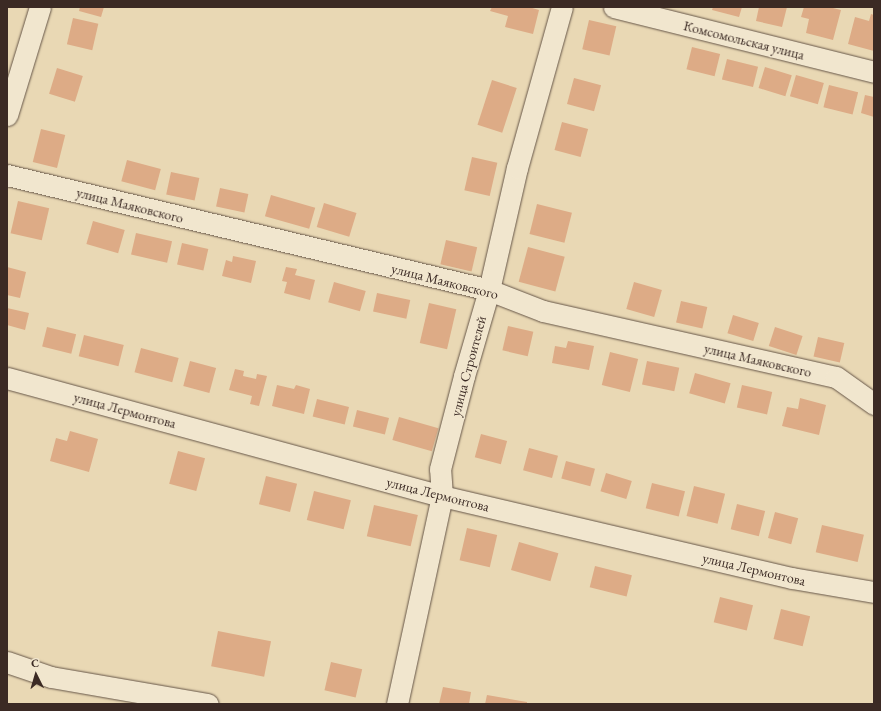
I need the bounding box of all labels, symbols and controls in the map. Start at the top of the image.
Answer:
street label: Комсомольская улица [682,17,806,63]
street label: улица Маяковского [75,184,185,226]
street label: улица Маяковского [390,260,500,302]
street label: улица Строителей [446,314,490,418]
street label: улица Маяковского [703,339,813,381]
street label: улица Лермонтова [72,388,178,432]
street label: улица Лермонтова [385,473,491,515]
street label: улица Лермонтова [701,549,807,589]
north arrow [16,655,56,695]
text: С [30,656,39,670]

